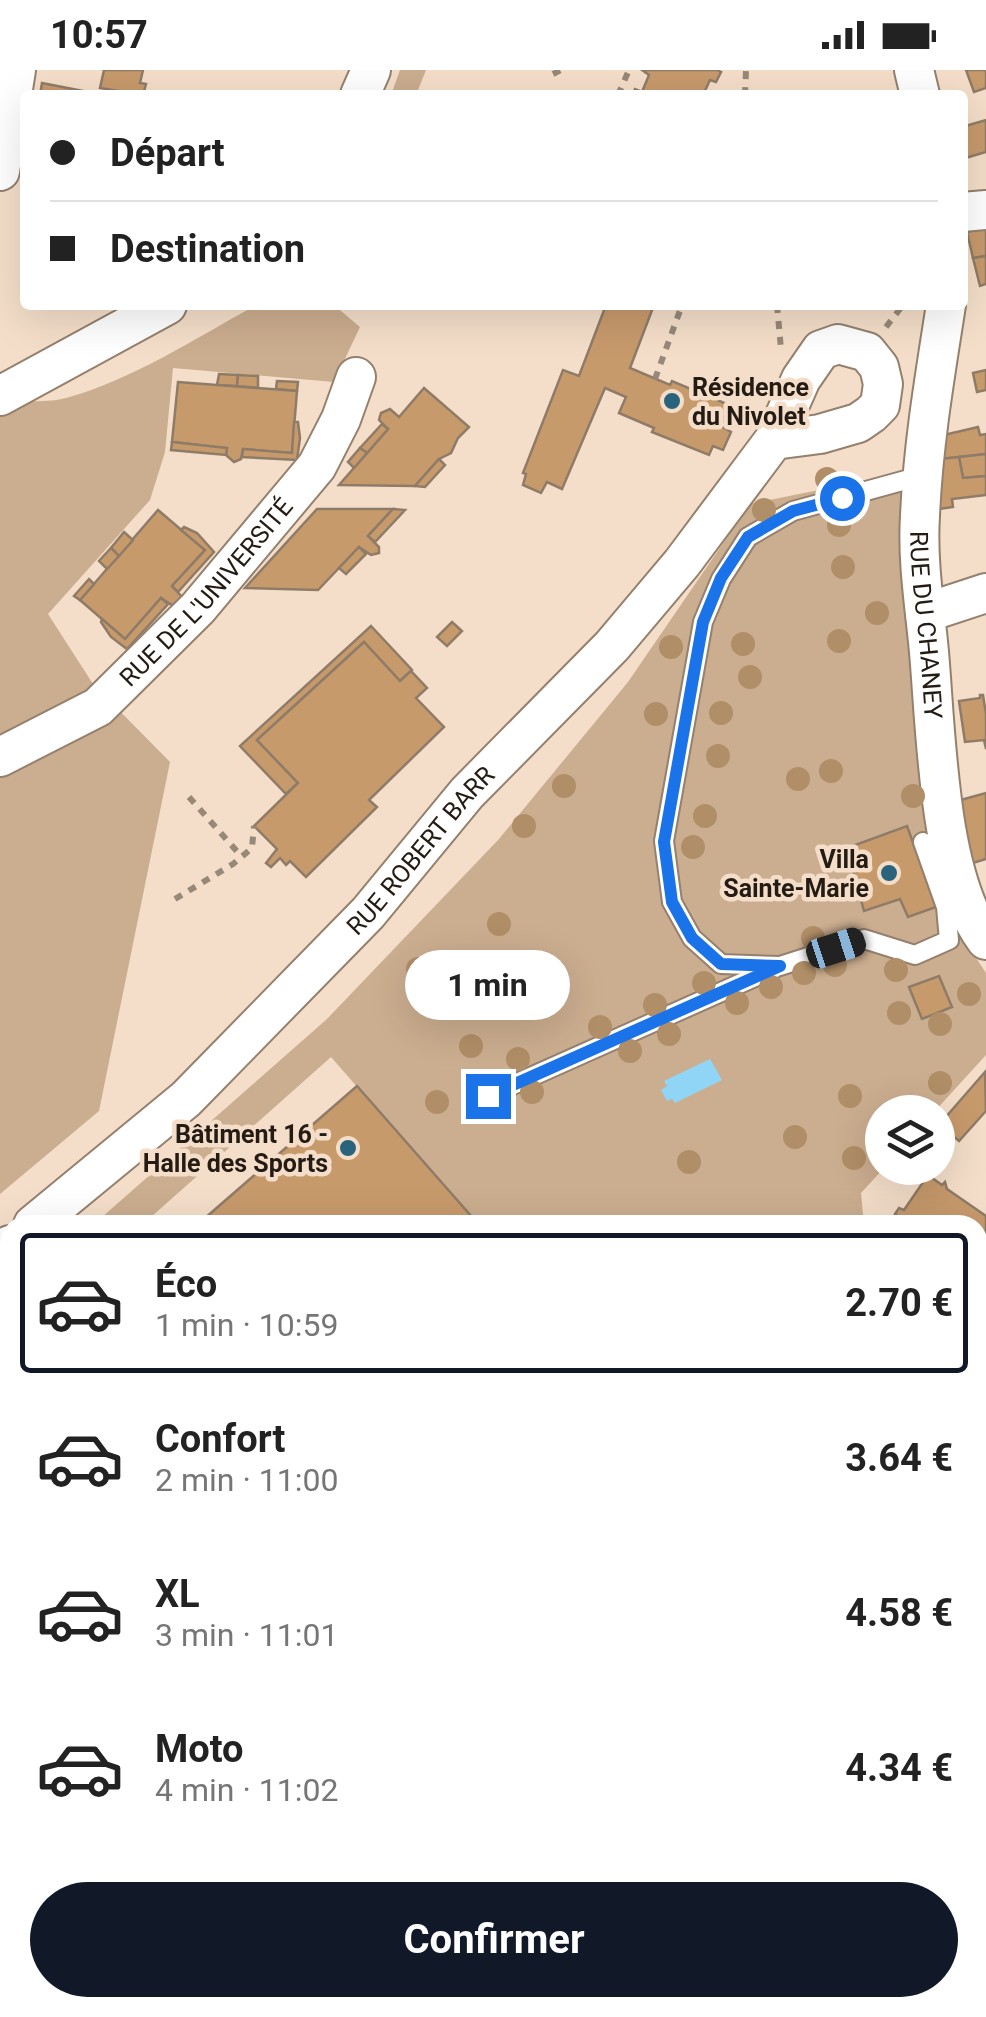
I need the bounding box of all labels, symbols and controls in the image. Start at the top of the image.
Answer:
text: 10:57 [50,13,148,57]
text: Départ [110,131,225,175]
text: Destination [110,227,305,271]
place label: Résidence du Nivolet [692,373,809,431]
marker: Résidence du Nivolet [661,390,683,412]
route start [820,476,865,521]
street label: RUE DE L'UNIVERSITÉ [114,491,298,692]
street label: RUE DU CHANEY [905,531,948,720]
street label: RUE ROBERT BARR [340,760,500,941]
place label: Villa Sainte-Marie [723,845,869,903]
marker: Villa Sainte-Marie [878,862,900,884]
car [803,924,869,972]
callout: 1 min [406,951,570,1021]
text: 1 min [447,966,528,1004]
route end [466,1074,511,1119]
map controls [865,1095,955,1185]
button: layers [865,1095,955,1185]
place label: Bâtiment 16 - Halle des Sports [143,1120,328,1178]
marker: Bâtiment 16 - Halle des Sports [337,1137,359,1159]
icon: car [35,1258,125,1348]
text: Éco [155,1262,217,1306]
text: 2.70 € [845,1281,953,1325]
text: 1 min · 10:59 [155,1306,338,1344]
icon: car [35,1413,125,1503]
text: Confort [155,1417,285,1461]
text: 3.64 € [845,1436,953,1480]
text: 2 min · 11:00 [155,1461,338,1499]
icon: car [35,1568,125,1658]
text: XL [155,1572,200,1616]
text: 4.58 € [845,1591,953,1635]
text: 3 min · 11:01 [155,1616,338,1654]
icon: car [35,1723,125,1813]
text: Moto [155,1727,244,1771]
text: 4.34 € [845,1746,953,1790]
text: 4 min · 11:02 [155,1771,338,1809]
button: Confirmer [30,1882,958,1997]

